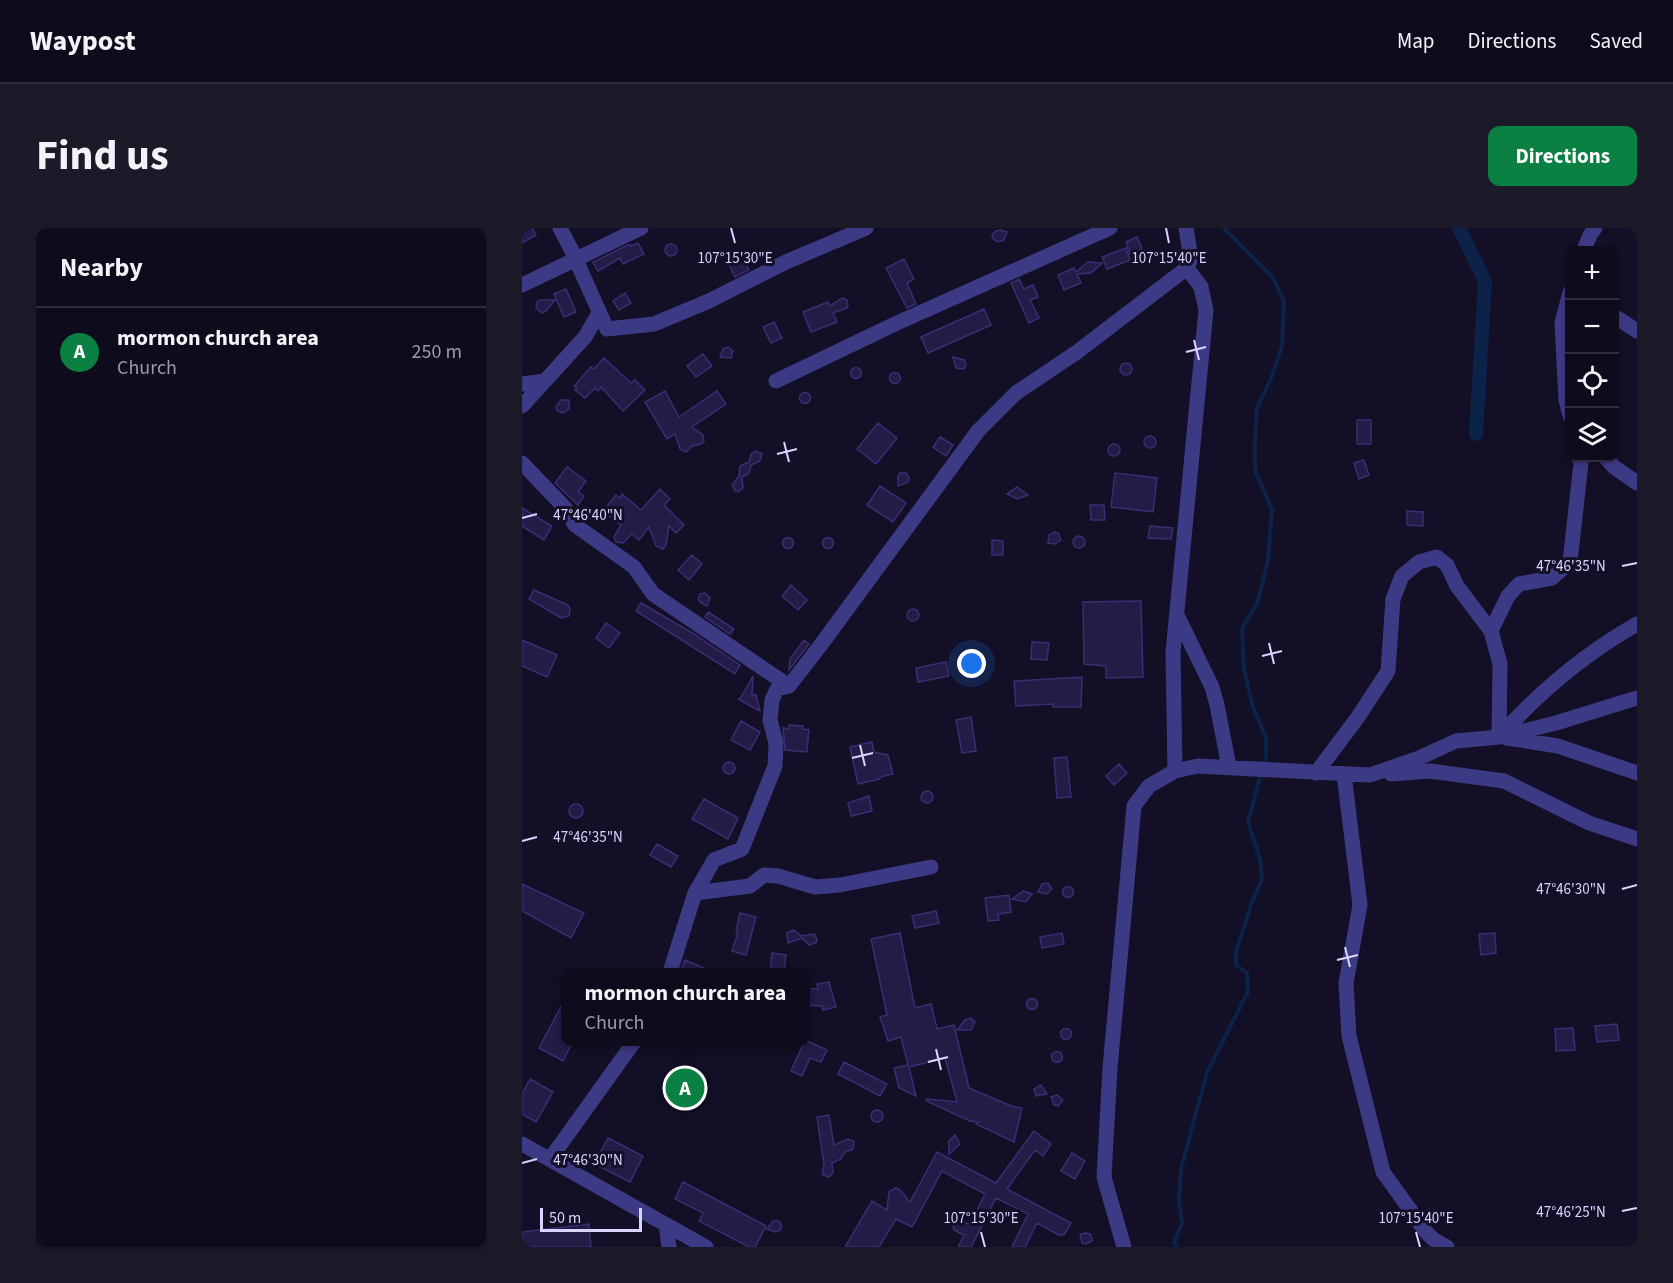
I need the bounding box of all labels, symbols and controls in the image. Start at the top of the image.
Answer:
text: Waypost [30,21,136,61]
text: Map [1397,26,1435,56]
text: Directions [1468,26,1556,56]
text: Saved [1589,26,1643,56]
text: Find us [36,126,169,186]
button: Directions [1488,126,1637,186]
map controls [1565,246,1619,462]
button: + [1565,246,1619,300]
text: 107°15'30"E [697,248,773,269]
text: 107°15'40"E [1131,248,1207,269]
text: Nearby [60,249,143,286]
button: − [1565,300,1619,354]
text: mormon church area [117,322,319,354]
text: A [74,338,85,366]
text: 250 m [412,338,462,366]
text: Church [117,354,177,382]
button: locate [1565,354,1619,408]
button: layers [1565,408,1619,462]
text: 47°46'40"N [553,505,623,526]
text: 47°46'35"N [1536,556,1606,577]
your location [957,649,986,678]
text: 47°46'35"N [553,827,623,848]
text: 47°46'30"N [1536,879,1606,900]
popup [561,968,810,1046]
text: mormon church area [585,977,786,1009]
text: Church [585,1009,644,1037]
pin: A [666,1066,704,1110]
text: 47°46'30"N [553,1150,623,1171]
text: 47°46'25"N [1536,1202,1606,1223]
scale bar [540,1205,642,1232]
text: 50 m [549,1207,581,1229]
text: 107°15'30"E [943,1208,1019,1229]
text: 107°15'40"E [1378,1208,1454,1229]

